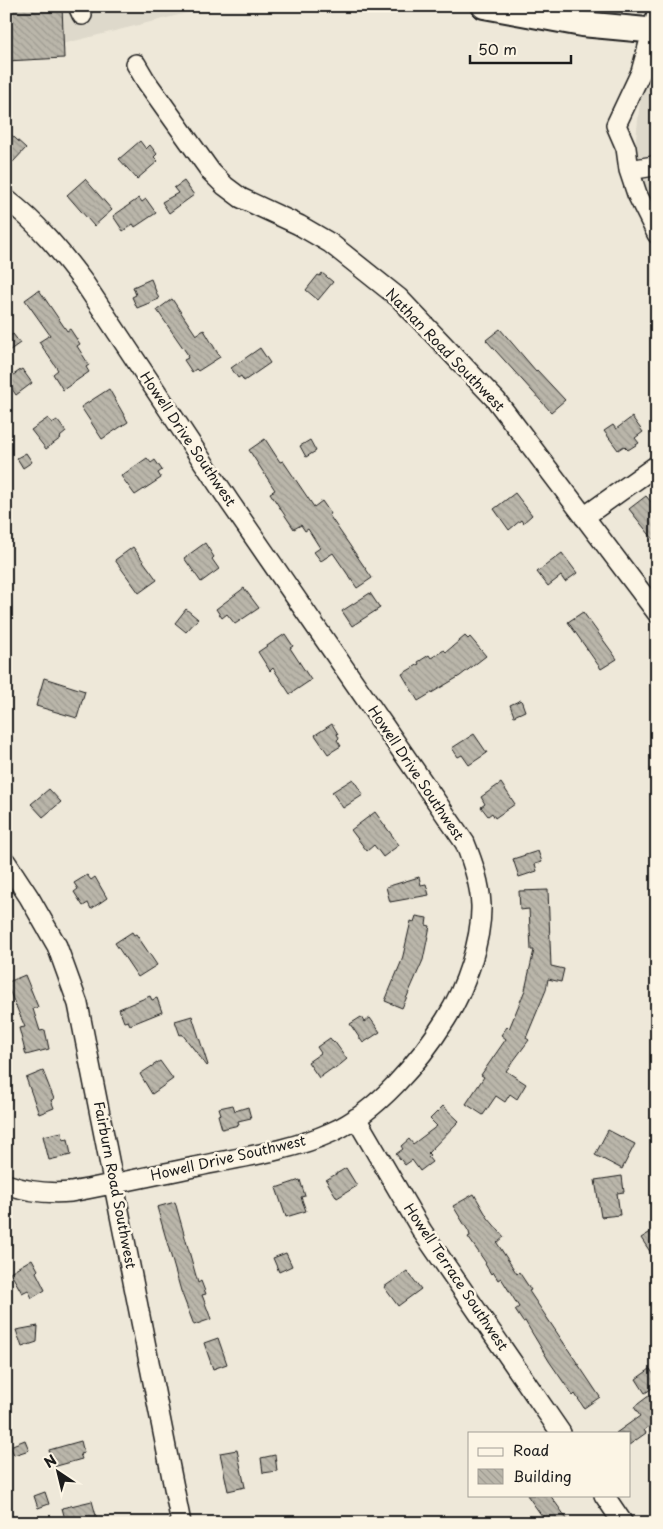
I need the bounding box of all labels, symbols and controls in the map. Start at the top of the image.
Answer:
scale bar [470,32,572,64]
text: 50 m [478,37,517,60]
street label: Nathan Road Southwest [381,283,510,416]
street label: Howell Drive Southwest [135,367,242,511]
street label: Howell Drive Southwest [363,701,470,845]
street label: Fairburn Road Southwest [89,1099,142,1271]
street label: Howell Drive Southwest [148,1129,308,1186]
street label: Howell Terrace Southwest [399,1199,514,1355]
legend [468,1432,630,1496]
text: Road [513,1438,549,1461]
north arrow [32,1446,82,1496]
text: N [40,1449,61,1473]
text: Building [513,1464,572,1487]

